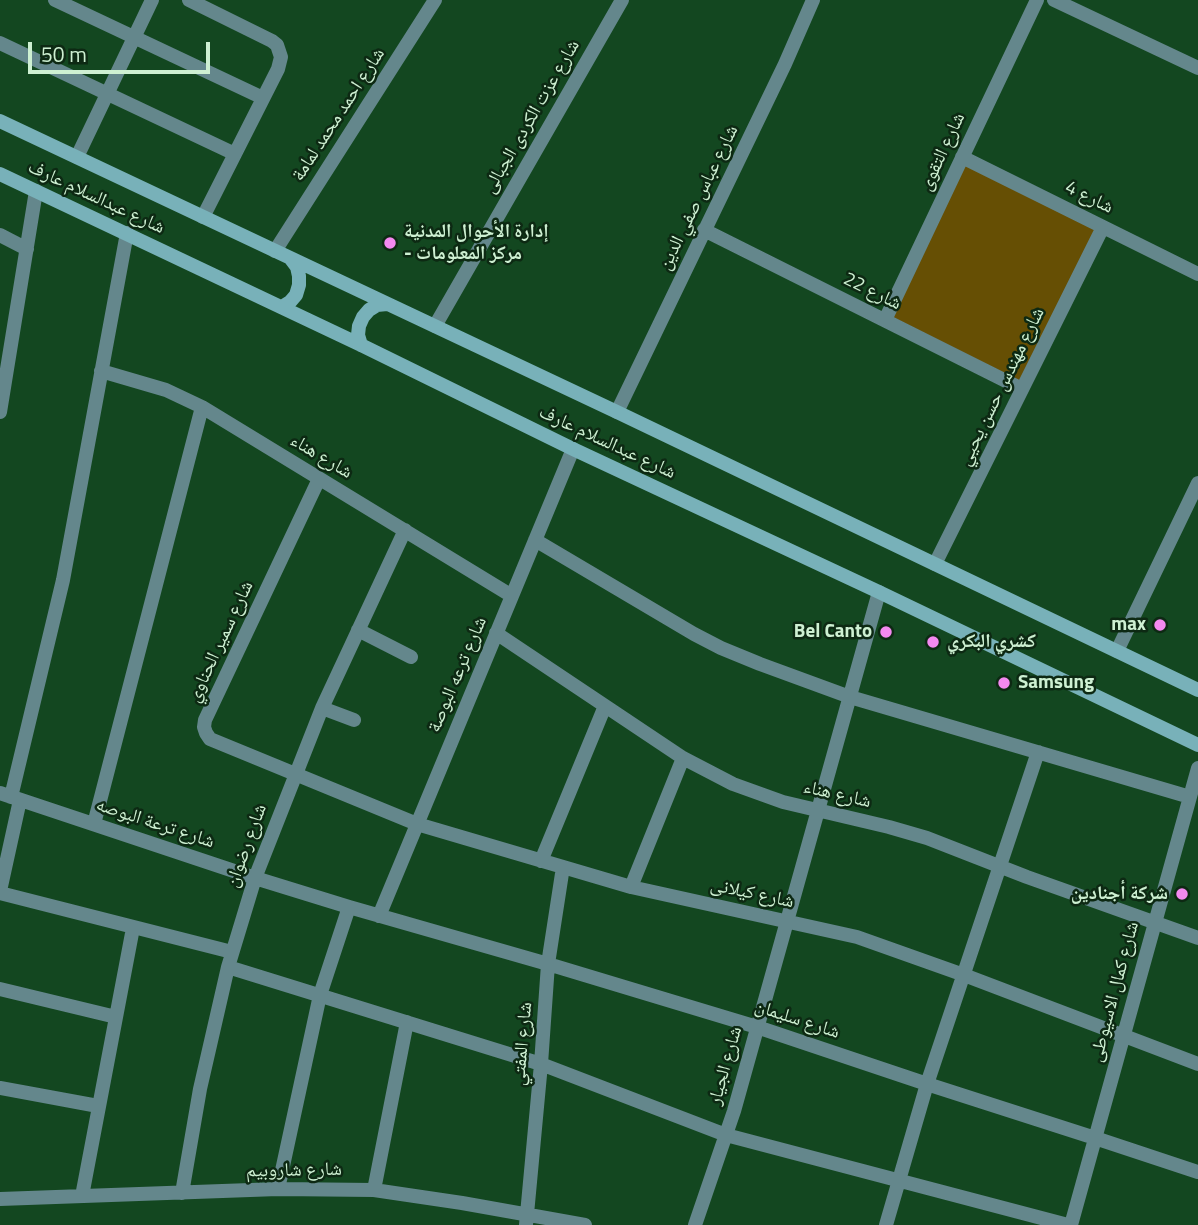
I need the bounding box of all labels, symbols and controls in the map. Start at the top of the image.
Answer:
scale bar [32,28,214,72]
street label: شارع عزت الكردى الجبالى [479,36,585,198]
text: 50 m [41,38,87,70]
street label: شارع احمد محمد لمامة [287,44,391,186]
street label: شارع التقوى [915,109,971,195]
street label: شارع عباس صفي الدين [654,122,744,274]
street label: شارع عبدالسلام عارف [24,156,168,240]
street label: شارع 4 [1061,177,1117,219]
place label: إدارة الأحوال المدنية - مركز المعلومات [404,221,549,265]
marker: إدارة الأحوال المدنية - مركز المعلومات [382,235,398,251]
street label: شارع 22 [839,268,905,316]
street label: شارع مهندس حسن يحيي [954,304,1050,470]
street label: شارع عبدالسلام عارف [535,401,679,485]
street label: شارع هناء [286,430,356,484]
street label: شارع سمير الحناوي [183,578,259,706]
street label: شارع ترعه البوصة [423,614,493,736]
place label: max [1111,614,1146,636]
marker: max [1152,617,1168,633]
place label: Bel Canto [794,621,872,643]
marker: Bel Canto [878,624,894,640]
place label: كشري البكري [947,631,1036,653]
marker: كشري البكري [925,634,941,650]
place label: Samsung [1018,672,1094,694]
marker: Samsung [996,675,1012,691]
street label: شارع هناء [801,776,873,814]
street label: شارع ترعة البوصه [93,794,217,854]
street label: شارع رضوان [221,801,273,891]
street label: شارع كيلانى [708,874,796,914]
place label: شركة أجنادين [1071,883,1168,905]
marker: شركة أجنادين [1174,886,1190,902]
street label: شارع كمال الاسيوطى [1085,919,1145,1065]
street label: شارع سليمان [752,996,842,1044]
street label: شارع المفتي [508,1001,538,1087]
street label: شارع الجيار [704,1024,748,1108]
street label: شارع شاروبيم [246,1159,342,1183]

